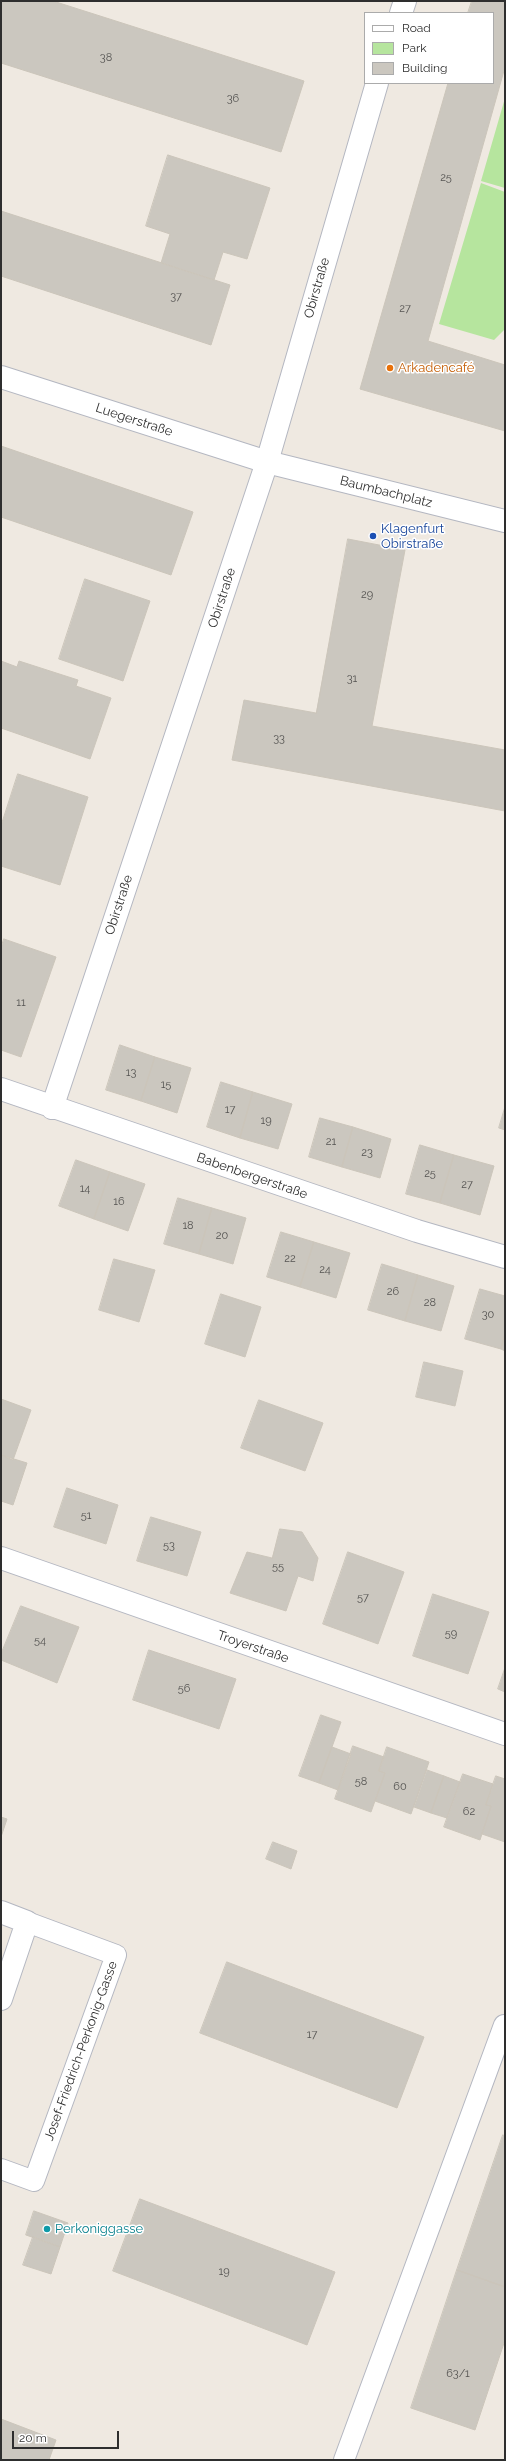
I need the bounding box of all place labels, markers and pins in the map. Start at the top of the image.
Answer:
place label: Arkadencafé [398,360,474,376]
marker: Arkadencafé [385,363,395,373]
place label: Klagenfurt Obirstraße [381,521,444,552]
marker: Klagenfurt Obirstraße [368,531,378,541]
place label: Perkoniggasse [55,2221,143,2237]
marker: Perkoniggasse [42,2224,52,2234]

